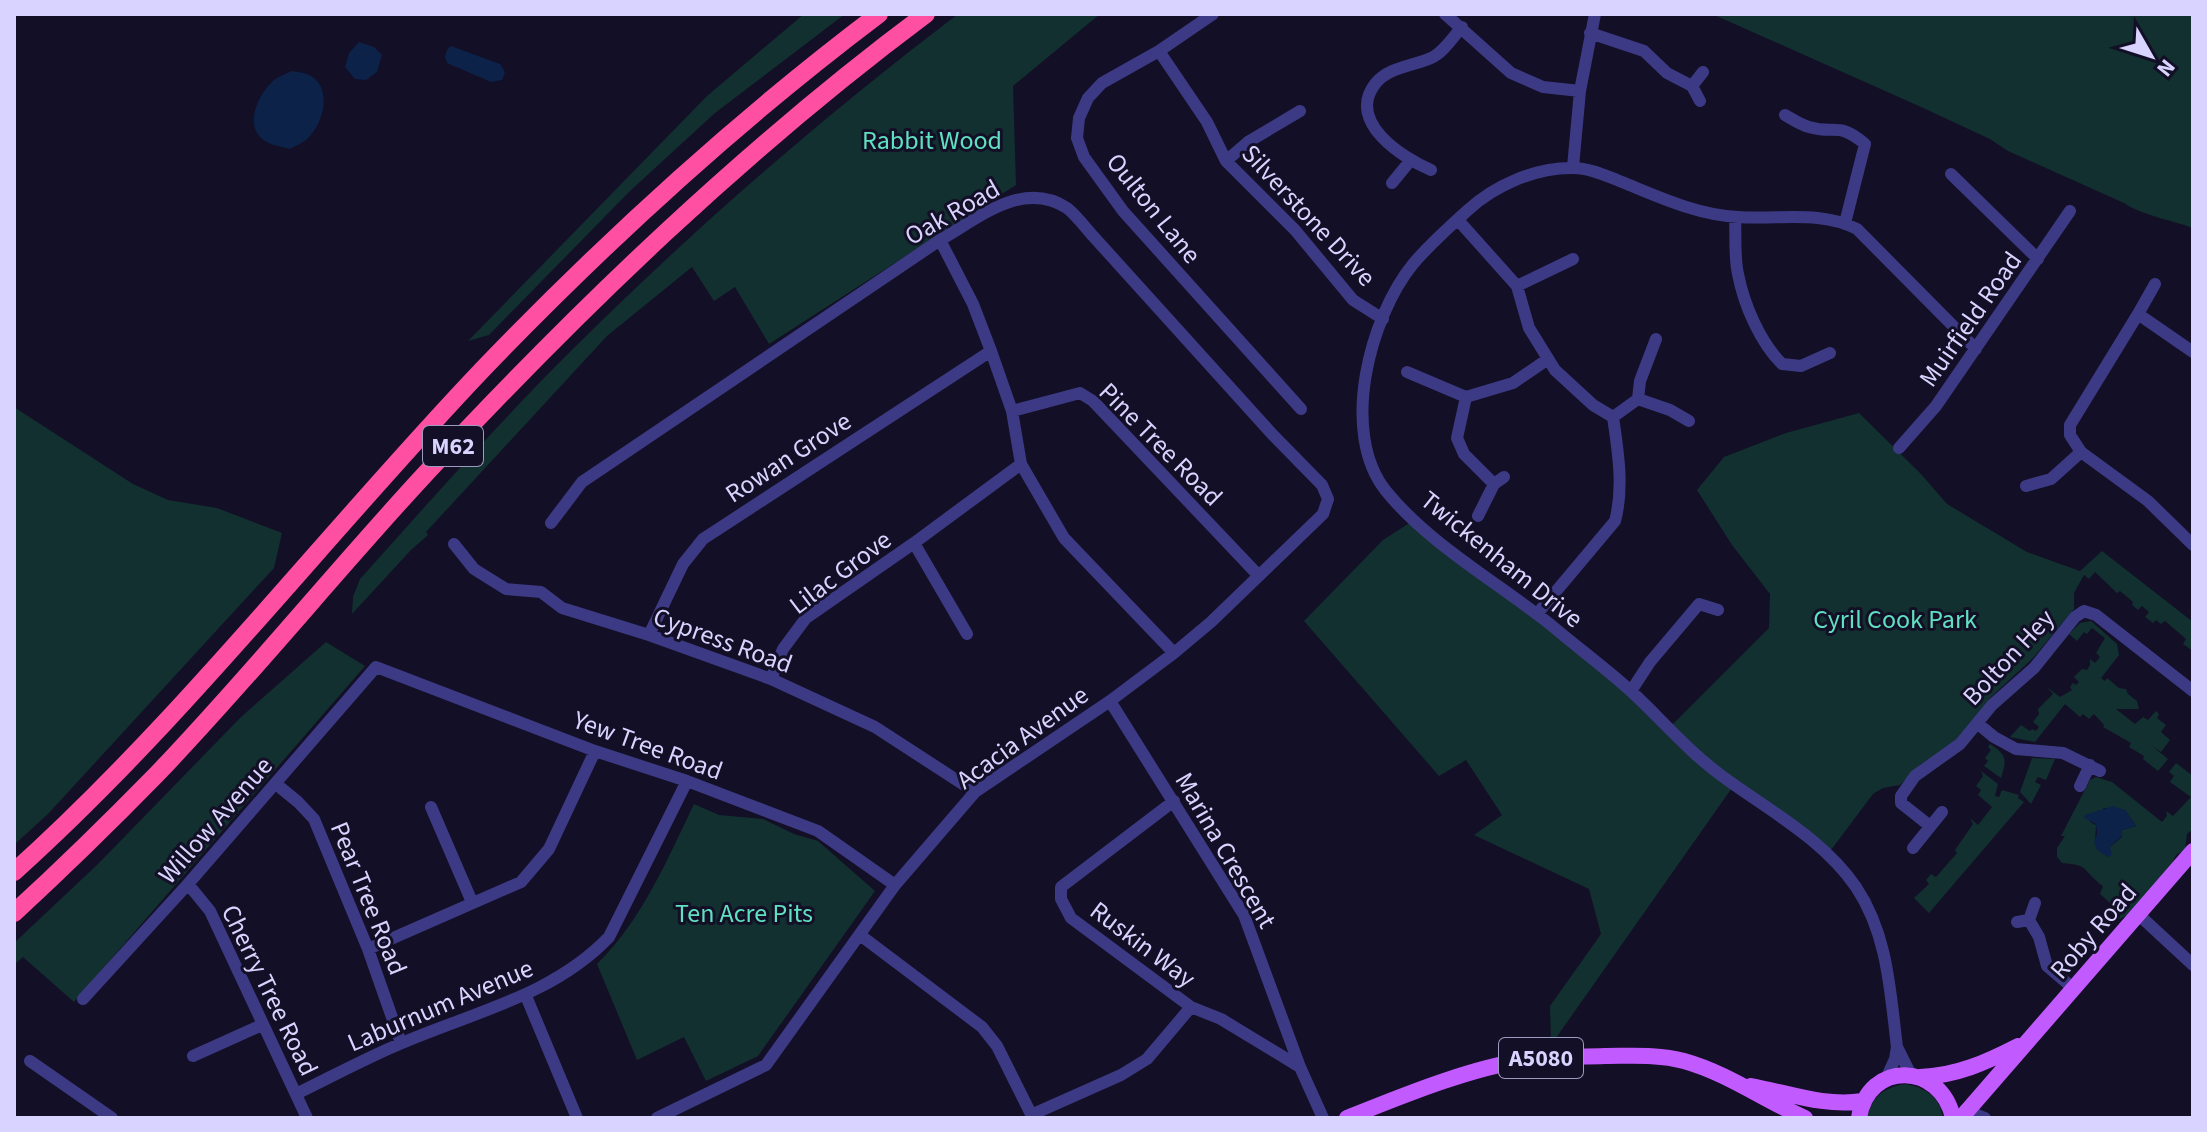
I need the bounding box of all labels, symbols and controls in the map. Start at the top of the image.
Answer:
north arrow [2111,16,2191,96]
text: N [2149,52,2183,84]
park label: Rabbit Wood [862,122,1002,159]
street label: Silverstone Drive [1233,136,1384,295]
street label: Oulton Lane [1097,145,1210,272]
street label: Oak Road [898,170,1007,255]
street label: Muirfield Road [1910,244,2031,394]
street label: Pine Tree Road [1090,374,1231,515]
street label: Rowan Grove [718,403,858,512]
road number: M62 [423,426,483,466]
street label: Twickenham Drive [1412,482,1591,637]
street label: Lilac Grove [781,522,899,623]
street label: Cypress Road [648,598,798,683]
park label: Cyril Cook Park [1813,601,1977,638]
street label: Bolton Hey [1954,601,2063,714]
street label: Acacia Avenue [949,677,1096,798]
street label: Yew Tree Road [567,701,728,790]
street label: Willow Avenue [150,749,281,892]
street label: Marina Crescent [1166,765,1285,935]
street label: Pear Tree Road [321,816,416,980]
street label: Roby Road [2041,875,2145,987]
street label: Ruskin Way [1082,892,1203,996]
park label: Ten Acre Pits [675,895,813,932]
street label: Cherry Tree Road [212,898,327,1082]
street label: Laburnum Avenue [342,950,539,1061]
road number: A5080 [1499,1038,1583,1078]

